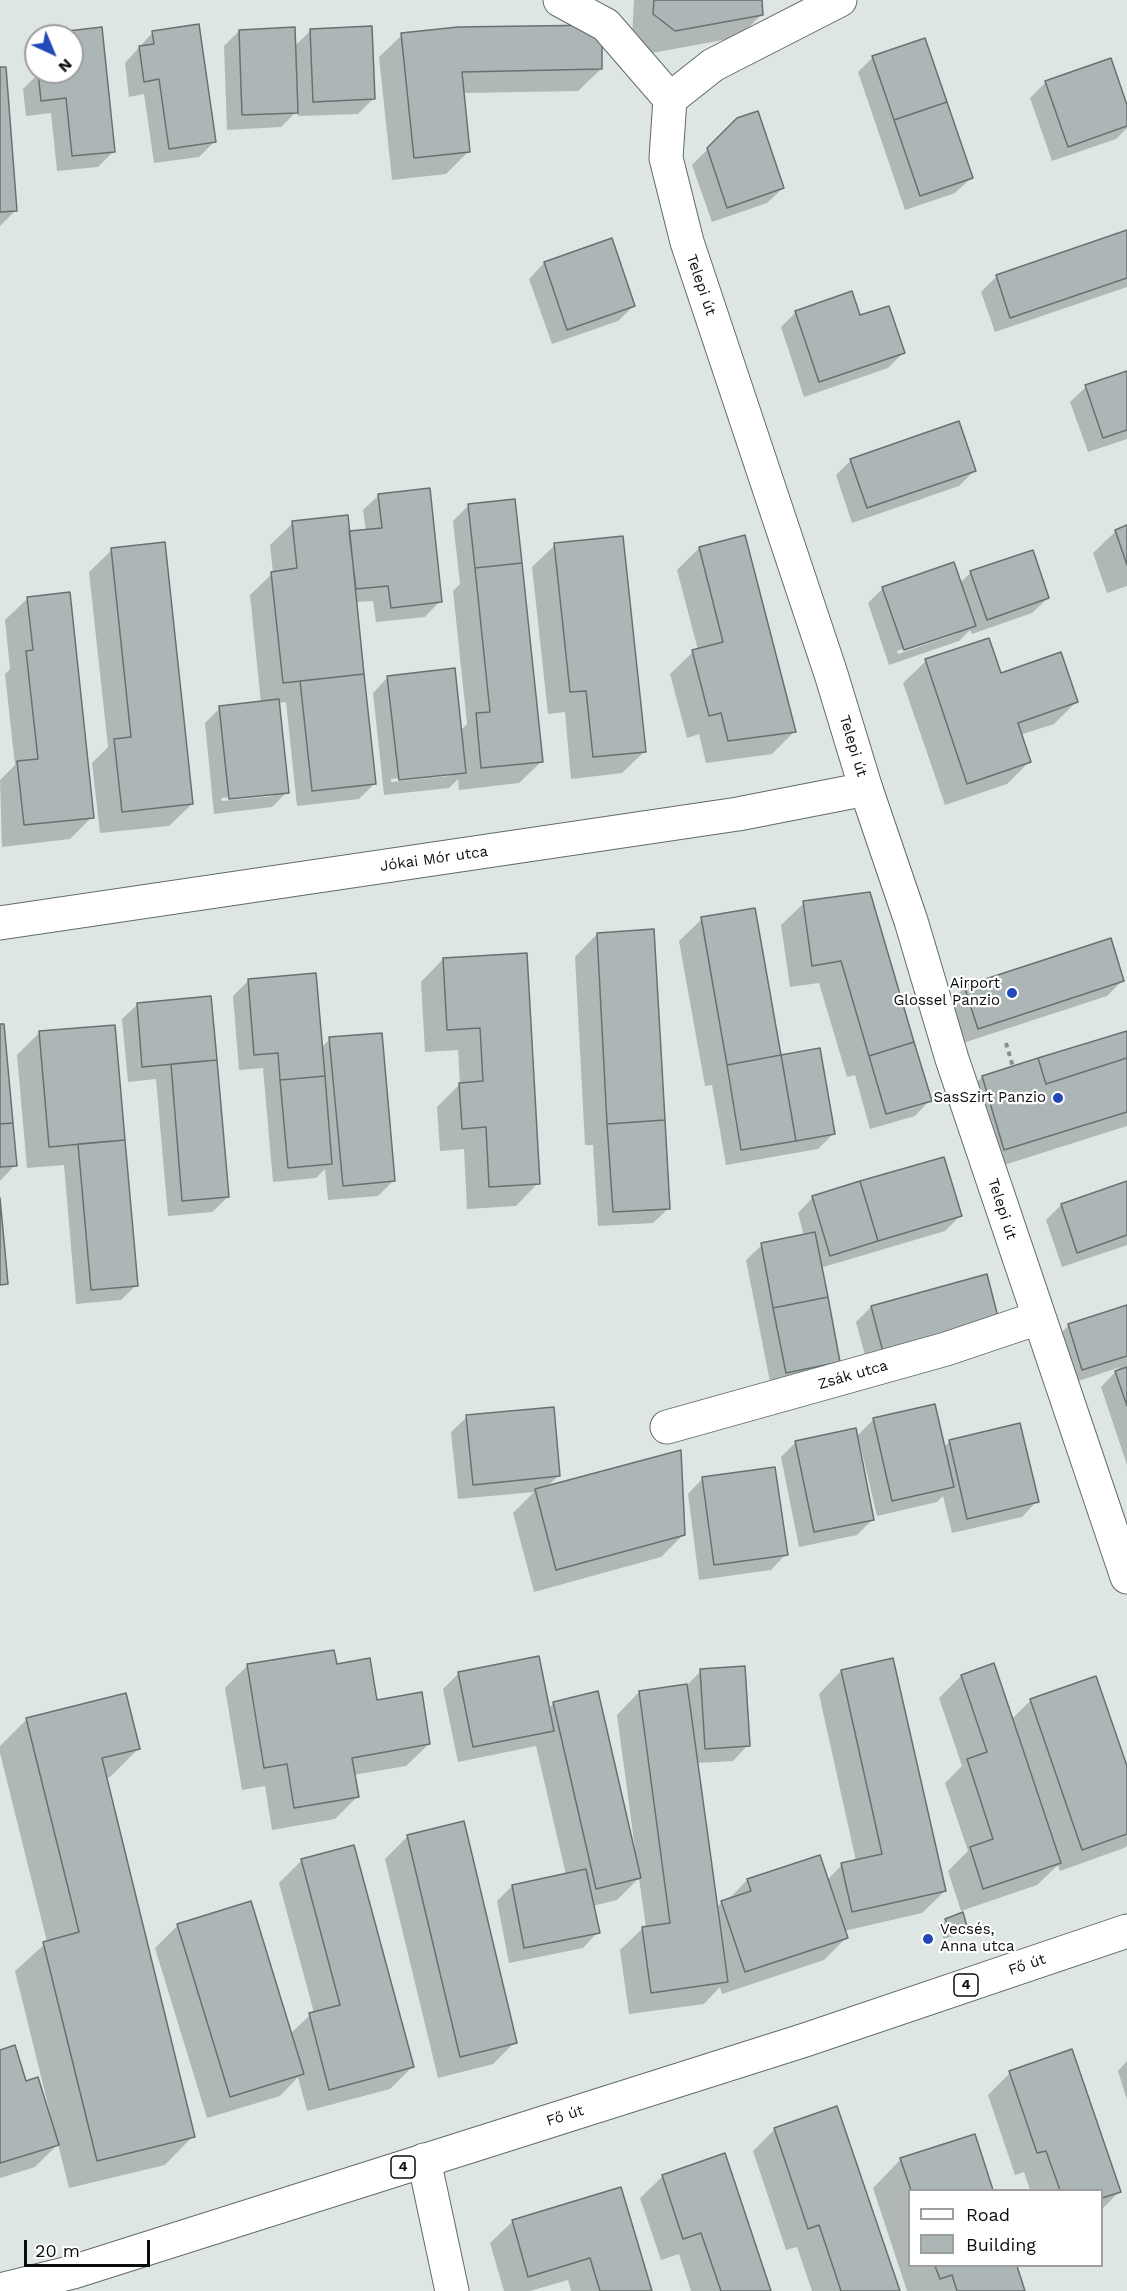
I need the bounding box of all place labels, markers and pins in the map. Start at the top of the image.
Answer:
place label: Airport Glossel Panzio [893,975,1000,1010]
marker: Airport Glossel Panzio [1005,986,1019,1000]
place label: SasSzirt Panzio [934,1089,1046,1107]
marker: SasSzirt Panzio [1051,1091,1065,1105]
place label: Vecsés, Anna utca [940,1921,1015,1956]
marker: Vecsés, Anna utca [921,1932,935,1946]

